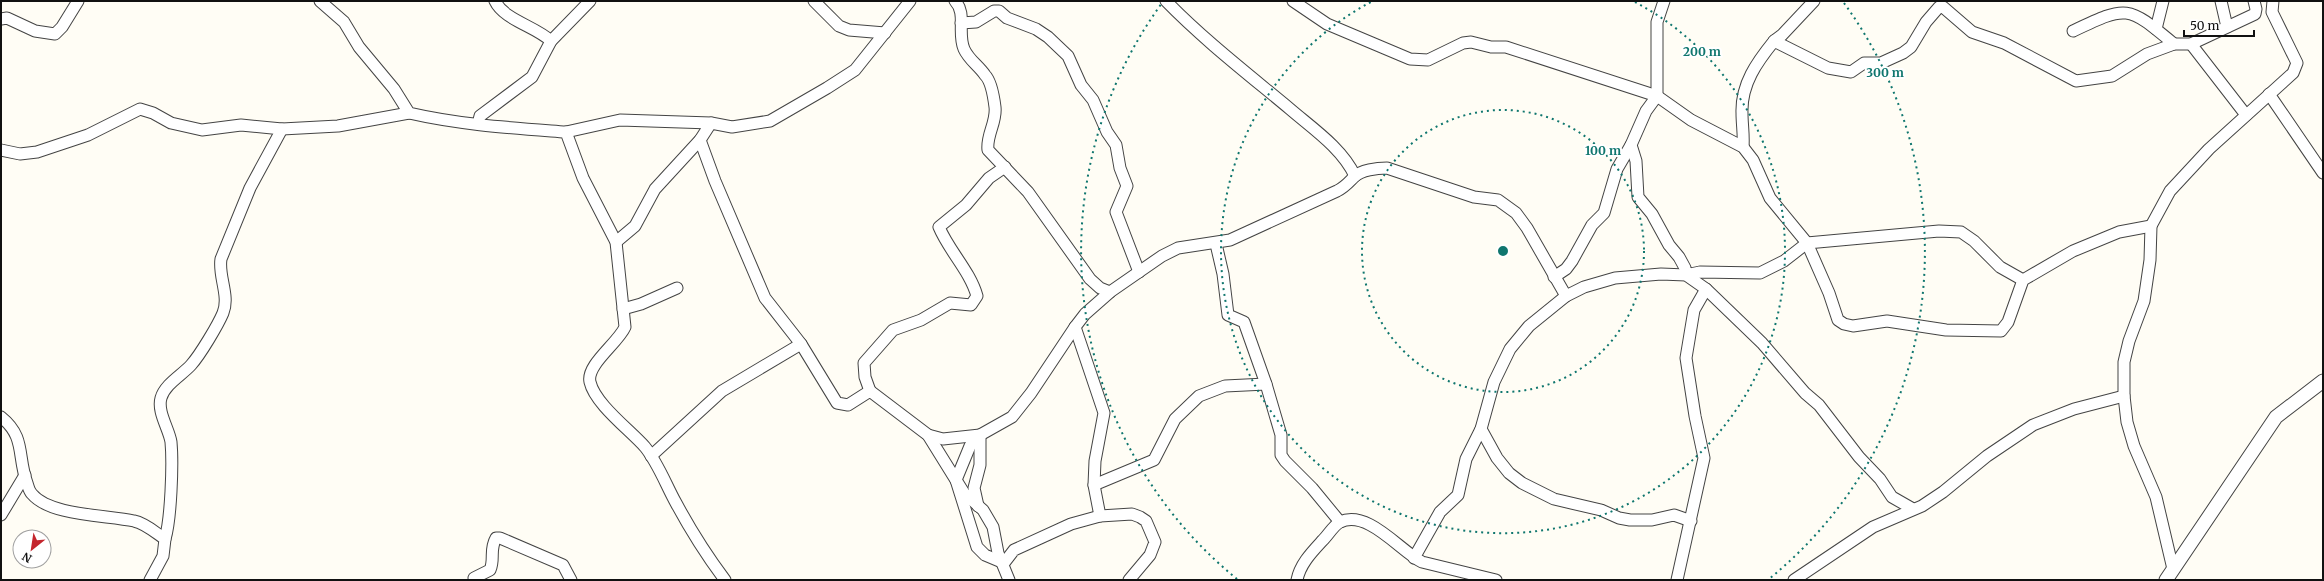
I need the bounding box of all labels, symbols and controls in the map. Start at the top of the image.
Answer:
scale bar [2184,12,2254,38]
text: 50 m [2190,18,2219,33]
text: 200 m [1683,44,1721,59]
text: 300 m [1866,65,1904,80]
text: 100 m [1585,143,1621,158]
centre of rings [1496,244,1510,258]
north arrow [12,529,52,569]
text: N [19,549,34,566]

